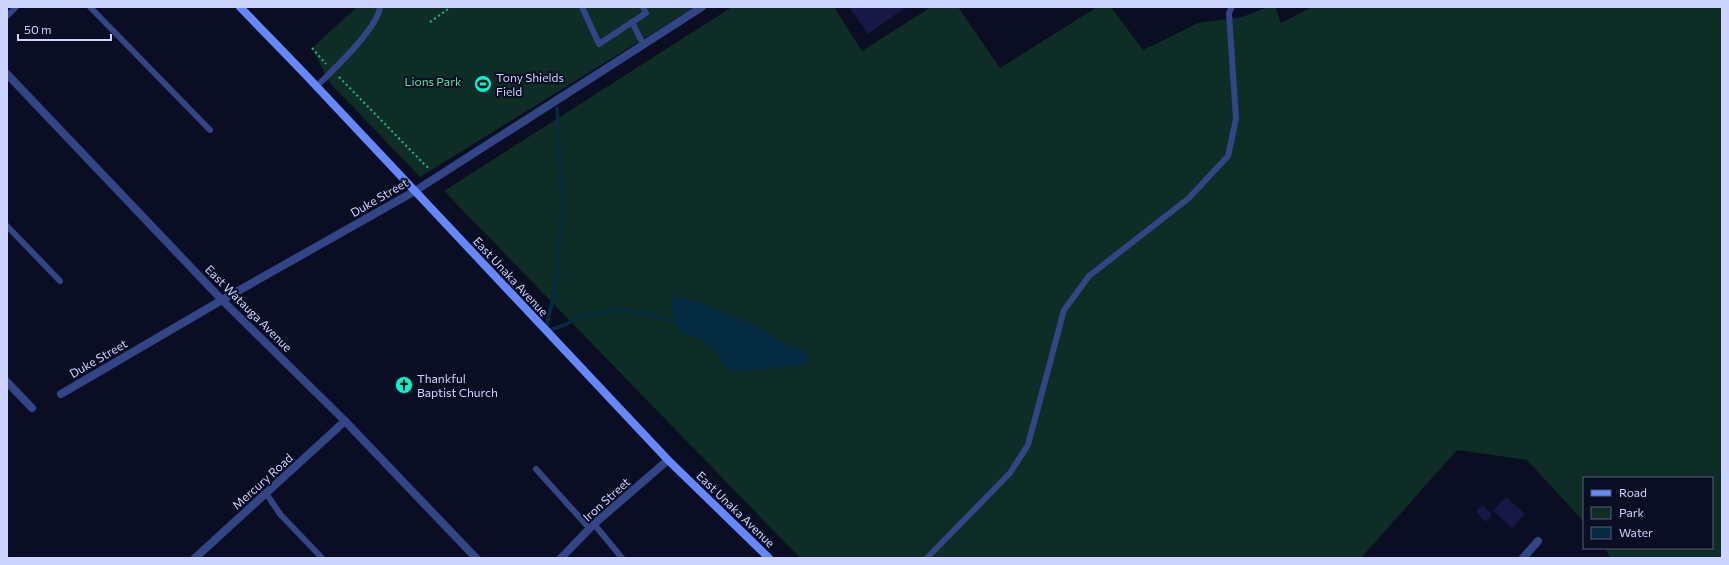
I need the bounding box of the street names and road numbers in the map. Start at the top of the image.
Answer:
street label: Duke Street [348,175,410,219]
street label: East Unaka Avenue [471,234,551,318]
street label: East Watauga Avenue [203,262,295,354]
street label: Duke Street [67,336,129,380]
street label: Mercury Road [229,450,295,512]
street label: East Unaka Avenue [694,468,778,550]
street label: Iron Street [580,474,632,524]

